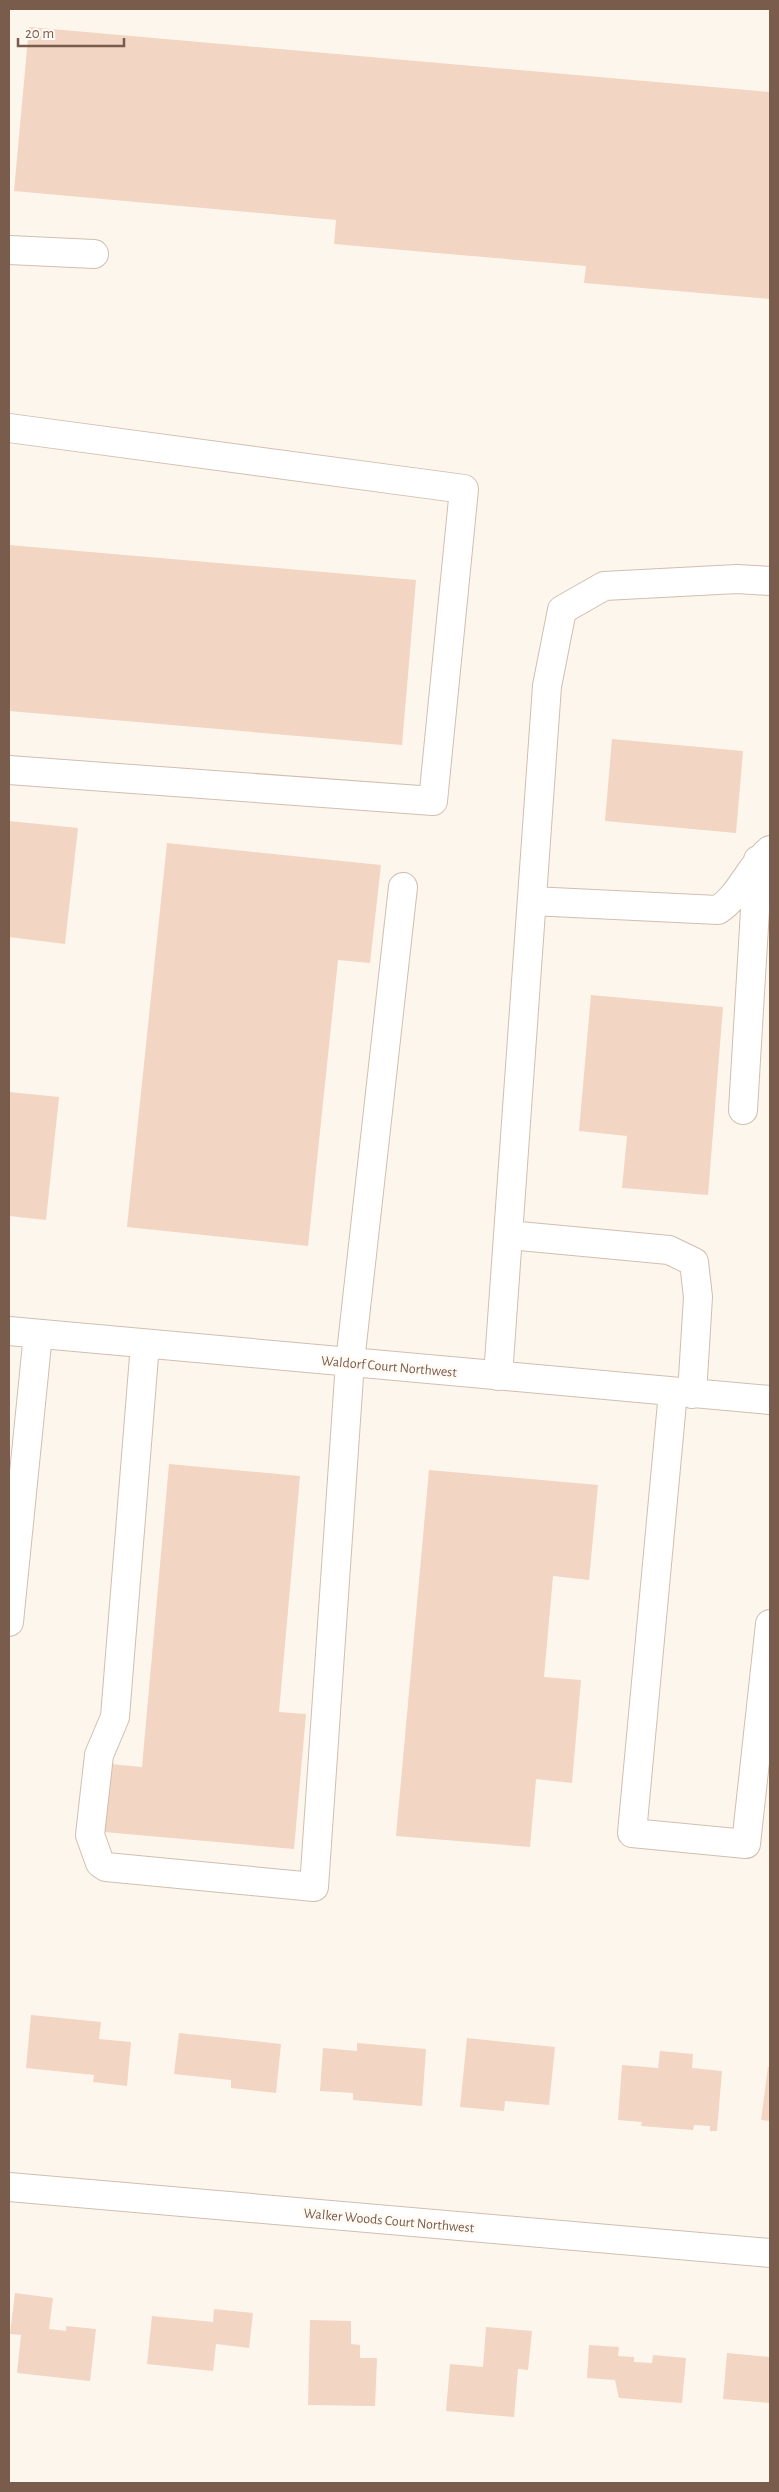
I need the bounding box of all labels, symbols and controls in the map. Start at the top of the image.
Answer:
scale bar [18,15,124,47]
text: 20 m [25,26,54,41]
street label: Waldorf Court Northwest [320,1354,458,1380]
street label: Walker Woods Court Northwest [303,2207,475,2235]

